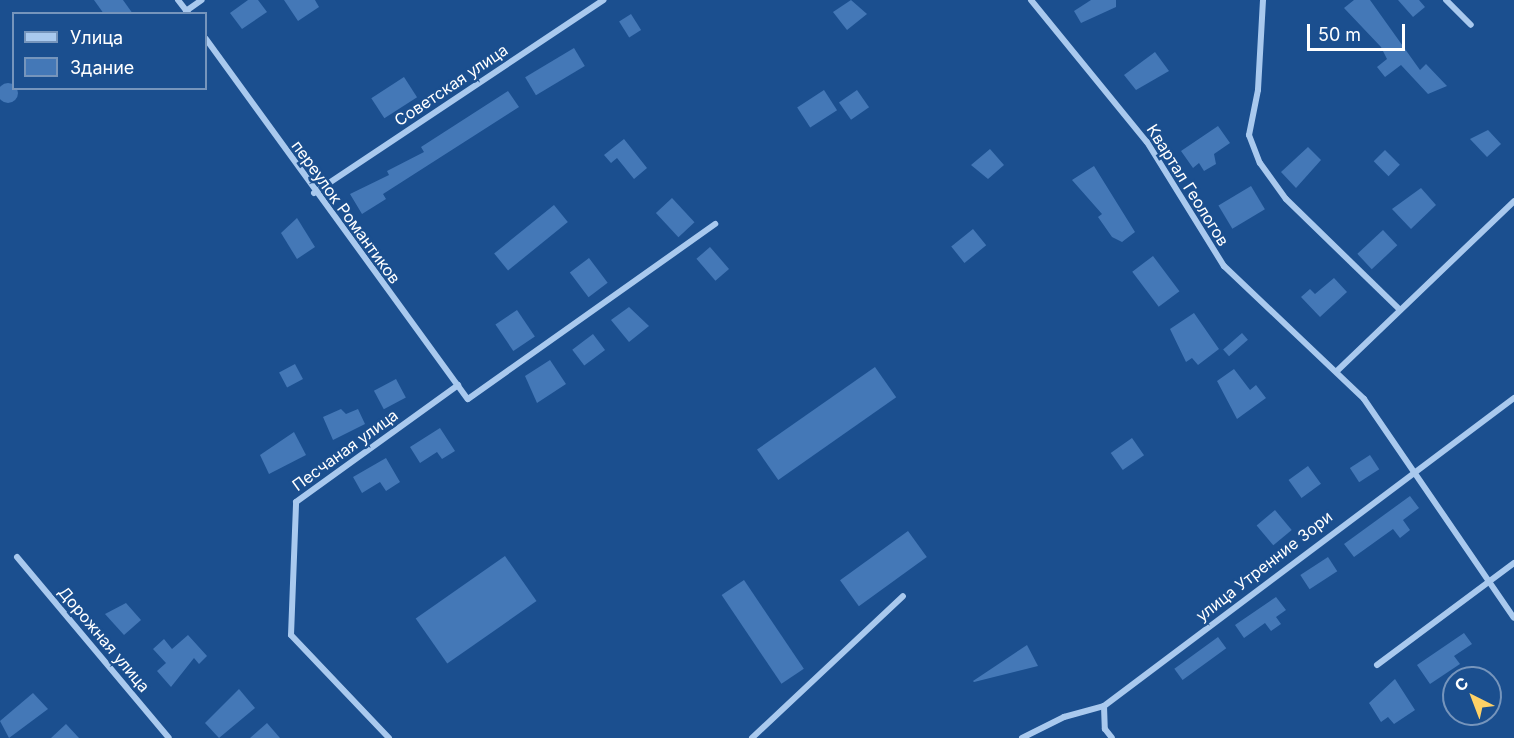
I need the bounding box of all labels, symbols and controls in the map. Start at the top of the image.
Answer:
legend [12,12,207,90]
scale bar [1310,12,1408,50]
text: 50 m [1318,24,1361,45]
text: Улица [70,27,123,48]
street label: Советская улица [391,40,511,130]
text: Здание [70,57,134,78]
street label: Квартал Геологов [1143,121,1233,249]
street label: переулок Романтиков [288,137,404,287]
street label: Песчаная улица [288,405,402,495]
street label: улица Утренние Зори [1192,507,1336,625]
street label: Дорожная улица [54,582,154,696]
north arrow [1442,666,1502,726]
text: С [1450,673,1472,696]

